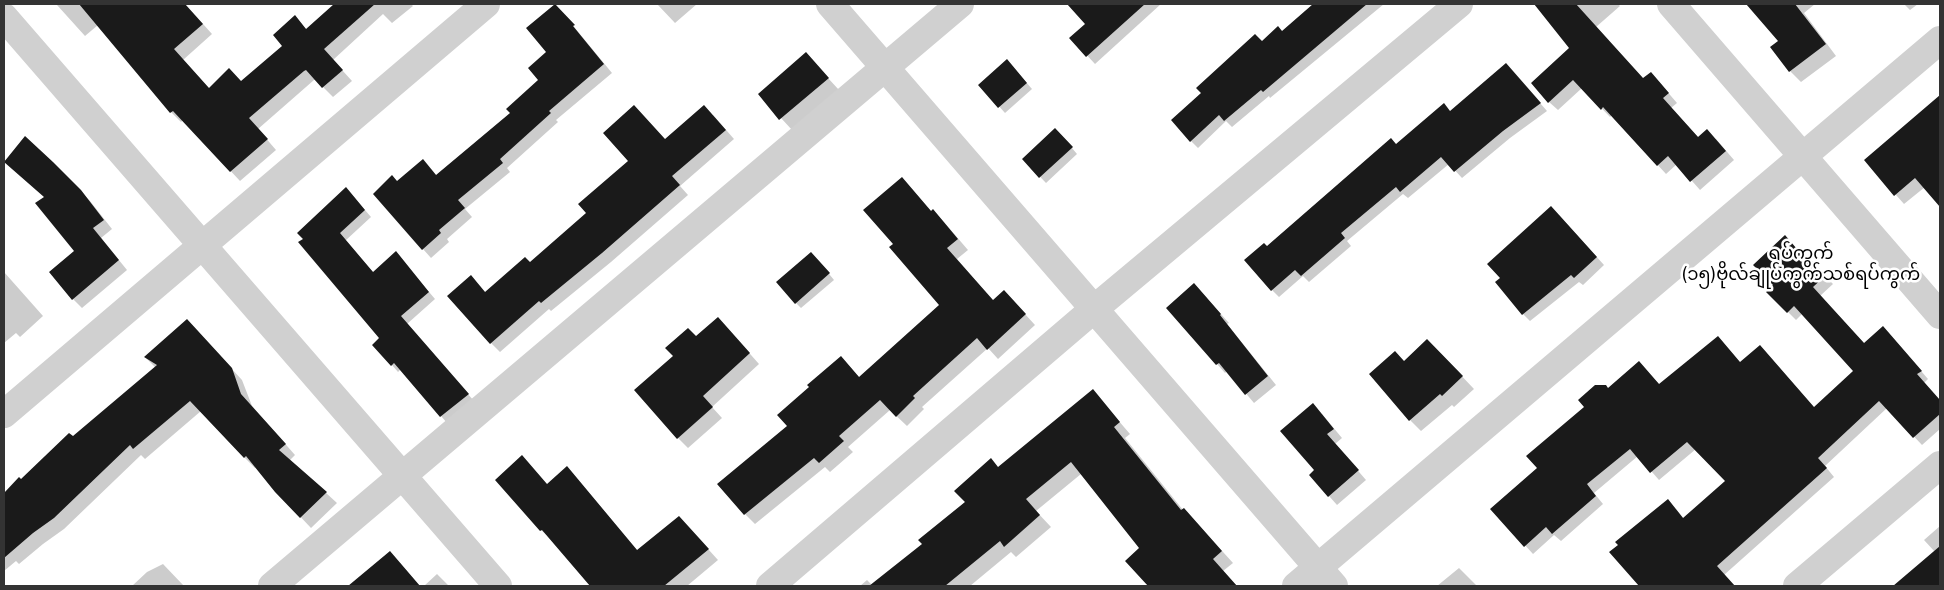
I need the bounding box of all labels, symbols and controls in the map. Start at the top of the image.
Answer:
district label: ရပ်ကွက် (၁၅)ဗိုလ်ချုပ်ကွက်သစ်ရပ်ကွက် [1682,242,1920,284]

